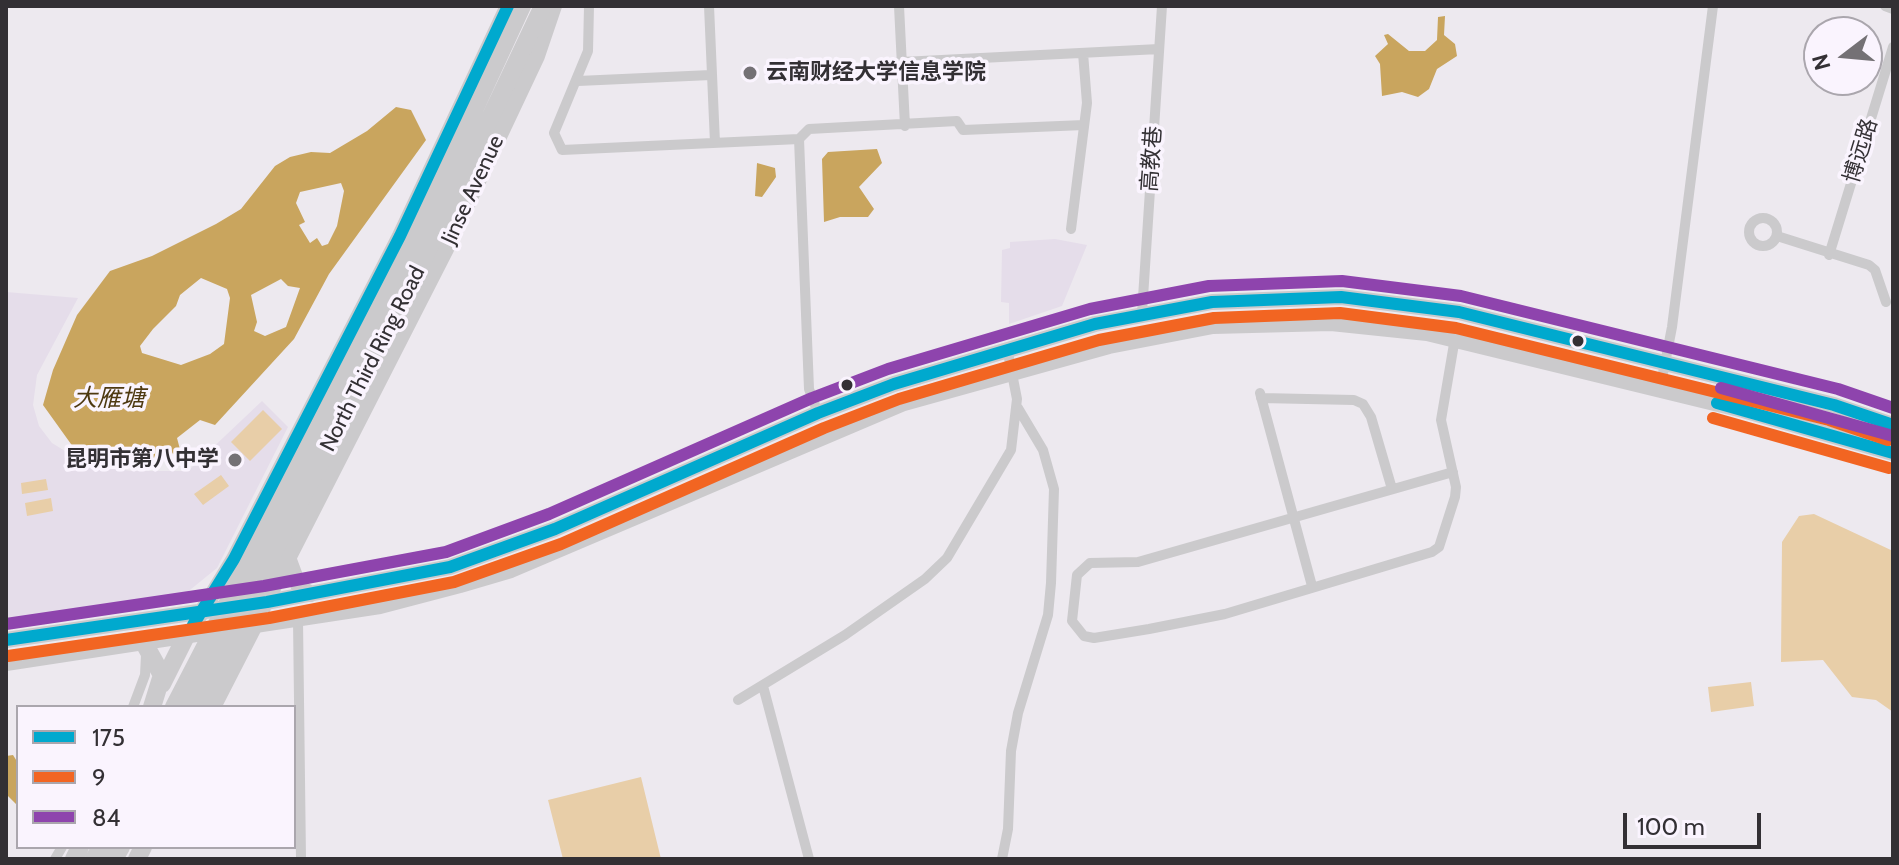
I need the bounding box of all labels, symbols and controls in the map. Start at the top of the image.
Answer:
north arrow [1803,16,1883,96]
text: N [1806,51,1836,73]
place label: 云南财经大学信息学院 [766,60,986,86]
marker: 云南财经大学信息学院 [741,64,759,82]
street label: 博远路 [1839,116,1883,186]
street label: 高教巷 [1137,125,1167,193]
street label: Jinse Avenue [436,131,510,249]
street label: North Third Ring Road [315,262,431,456]
unlabelled marker [1570,333,1586,349]
unlabelled marker [839,377,855,393]
water label: 大雁塘 [73,385,145,413]
place label: 昆明市第八中学 [65,447,219,473]
marker: 昆明市第八中学 [226,451,244,469]
legend [16,705,296,849]
text: 175 [92,723,125,752]
text: 9 [92,763,106,792]
scale bar [1627,797,1765,847]
text: 84 [92,803,120,832]
text: 100 m [1637,812,1705,841]

